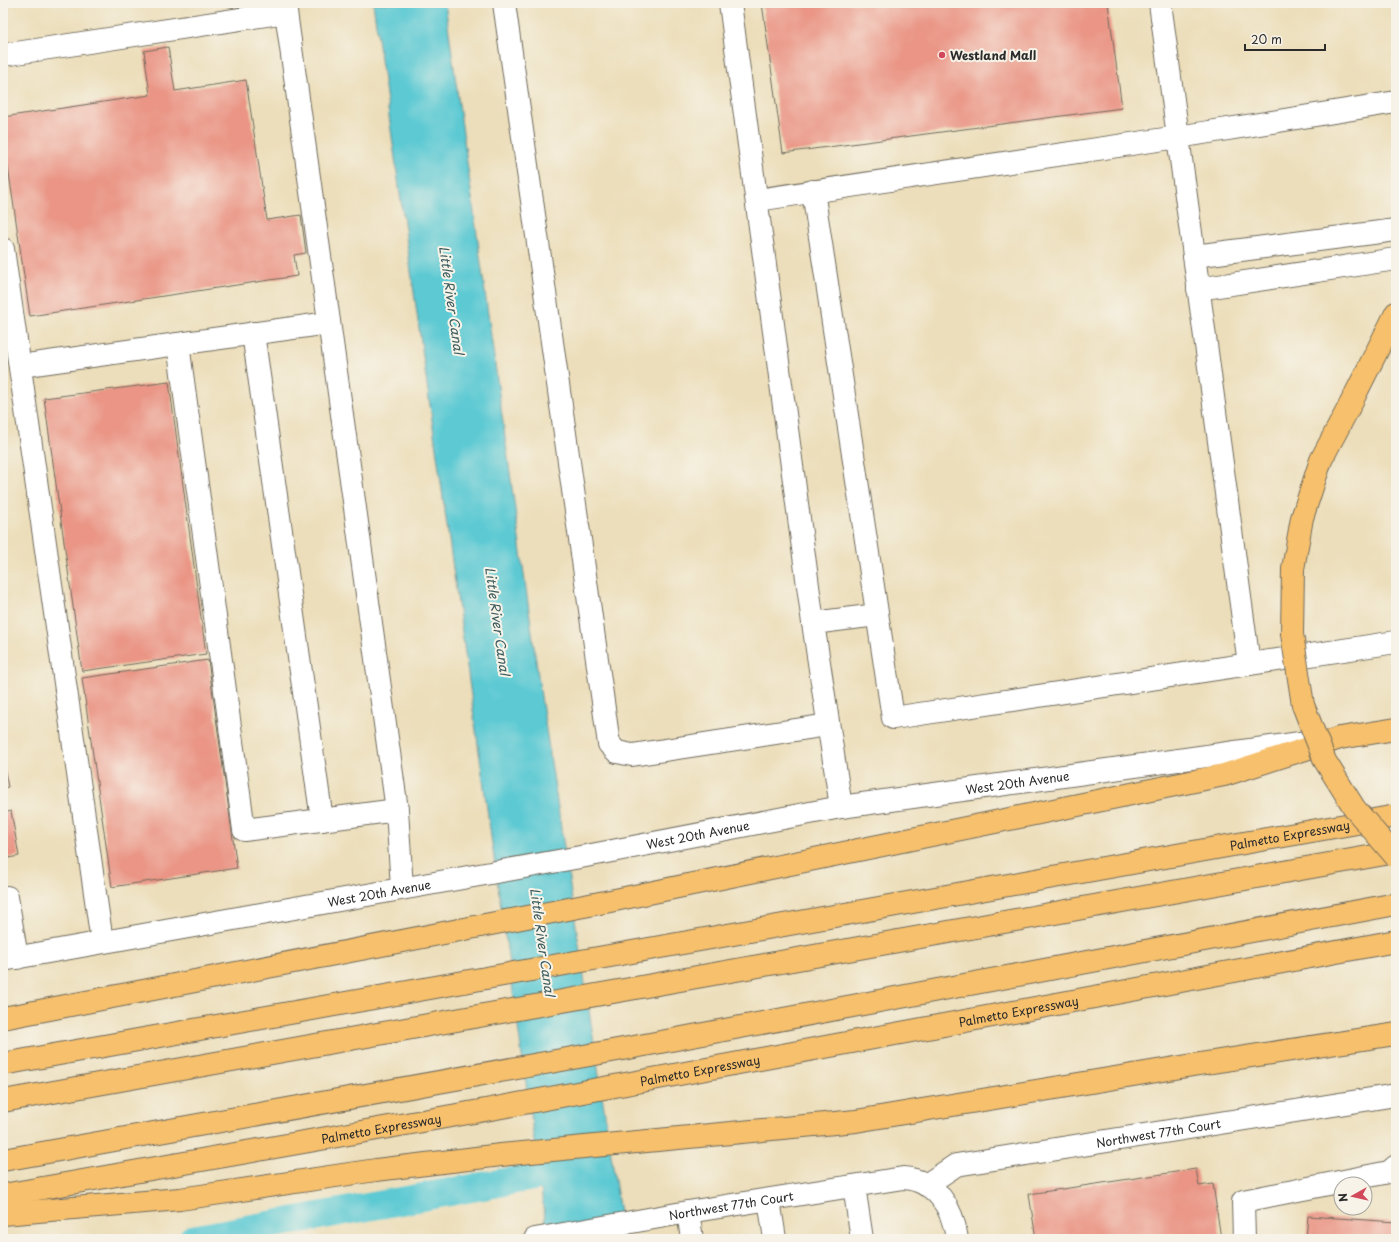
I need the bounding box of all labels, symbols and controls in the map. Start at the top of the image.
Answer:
scale bar [1245,26,1325,52]
text: 20 m [1251,30,1282,48]
place label: Westland Mall [950,46,1036,64]
marker: Westland Mall [937,50,947,60]
water label: Little River Canal [435,245,469,358]
water label: Little River Canal [481,566,515,679]
street label: West 20th Avenue [964,766,1071,799]
street label: Palmetto Expressway [1228,815,1351,854]
street label: West 20th Avenue [645,816,751,853]
street label: West 20th Avenue [326,875,433,911]
water label: Little River Canal [526,887,560,1000]
street label: Palmetto Expressway [957,991,1080,1031]
street label: Palmetto Expressway [639,1050,761,1090]
street label: Palmetto Expressway [320,1109,443,1148]
street label: Northwest 77th Court [1095,1114,1222,1152]
north arrow [1333,1176,1373,1216]
street label: Northwest 77th Court [667,1186,795,1224]
text: N [1334,1192,1352,1203]

